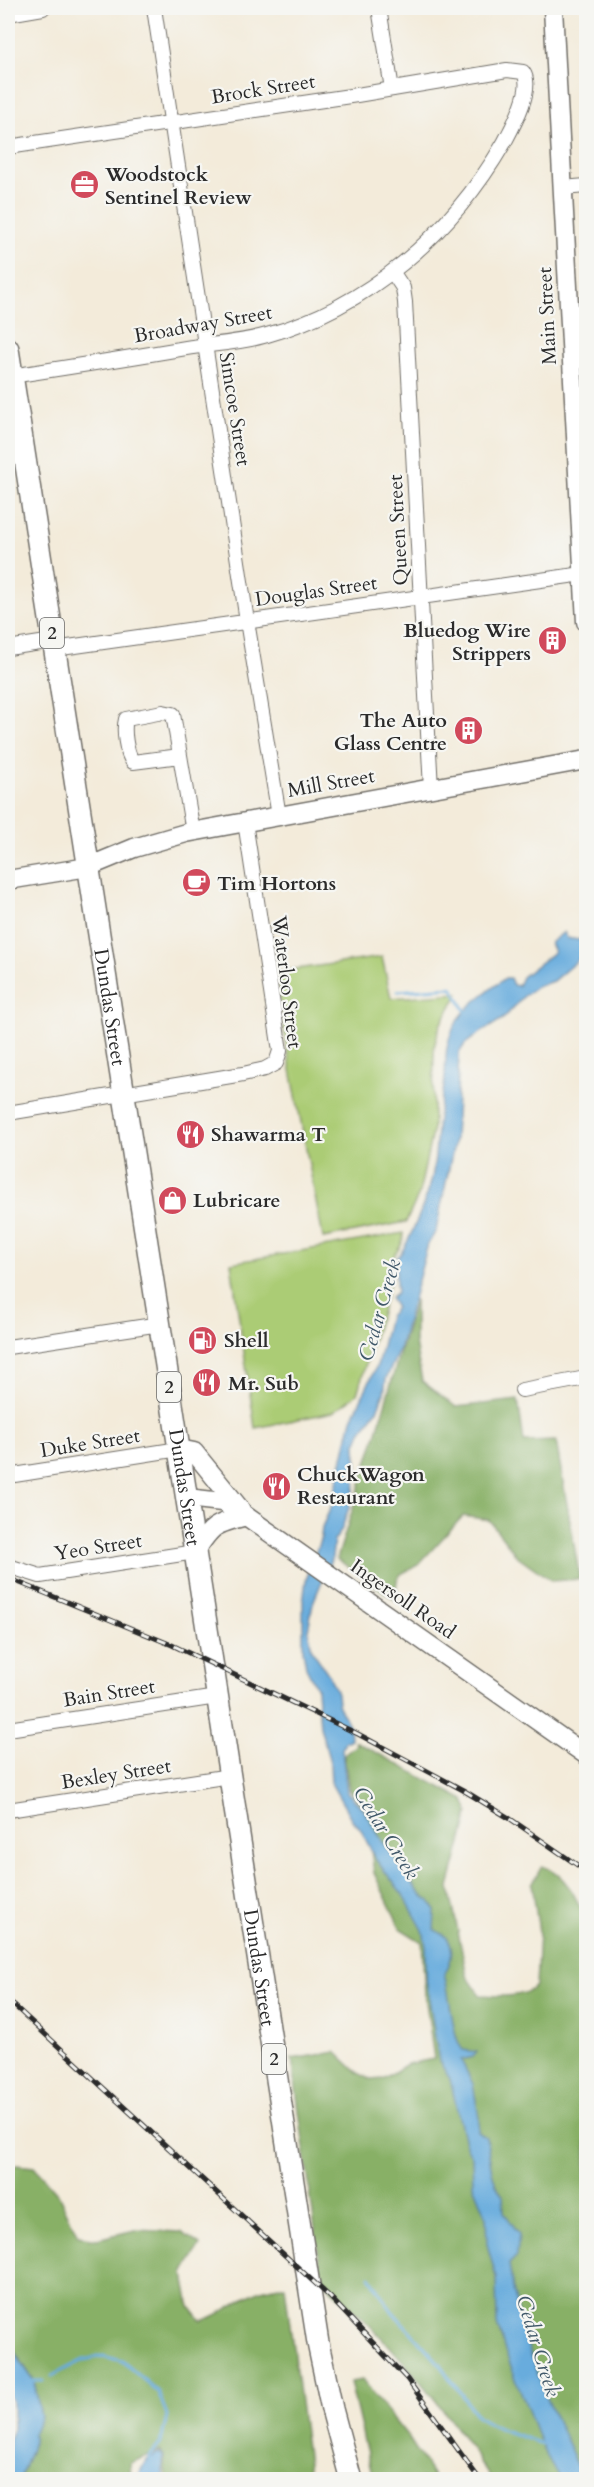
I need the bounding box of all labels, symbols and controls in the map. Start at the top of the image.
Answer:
street label: Brock Street [209,67,318,111]
place label: Woodstock Sentinel Review [104,161,252,211]
office icon: Woodstock Sentinel Review [68,169,100,201]
street label: Main Street [531,266,563,366]
street label: Broadway Street [132,298,275,349]
street label: Simcoe Street [213,350,257,469]
street label: Queen Street [382,473,414,586]
street label: Douglas Street [253,569,380,613]
place label: Bluedog Wire Strippers [403,617,531,667]
road number: 2 [40,618,64,648]
building icon: Bluedog Wire Strippers [536,625,568,657]
place label: The Auto Glass Centre [334,707,447,757]
building icon: The Auto Glass Centre [452,715,484,747]
street label: Mill Street [285,762,377,804]
cafe icon: Tim Hortons [180,867,212,899]
place label: Tim Hortons [217,870,336,897]
street label: Waterloo Street [265,913,309,1051]
street label: Dundas Street [88,947,133,1068]
restaurant icon: Shawarma T [174,1118,206,1150]
place label: Shawarma T [211,1121,326,1148]
shop icon: Lubricare [156,1184,188,1216]
place label: Lubricare [193,1187,280,1214]
water label: Cedar Creek [352,1255,409,1364]
fuel station icon: Shell [187,1324,219,1356]
place label: Shell [224,1327,269,1354]
restaurant icon: Mr. Sub [191,1367,223,1399]
place label: Mr. Sub [228,1370,299,1397]
road number: 2 [157,1372,181,1402]
street label: Duke Street [38,1422,142,1464]
street label: Dundas Street [163,1427,207,1548]
place label: ChuckWagon Restaurant [297,1461,425,1511]
restaurant icon: ChuckWagon Restaurant [260,1470,292,1502]
street label: Yeo Street [52,1527,144,1567]
street label: Ingersoll Road [345,1553,461,1645]
street label: Bain Street [61,1672,158,1714]
street label: Bexley Street [59,1752,174,1796]
water label: Cedar Creek [346,1781,426,1886]
street label: Dundas Street [237,1907,282,2029]
road number: 2 [262,2044,286,2074]
water label: Cedar Creek [509,2292,567,2401]

